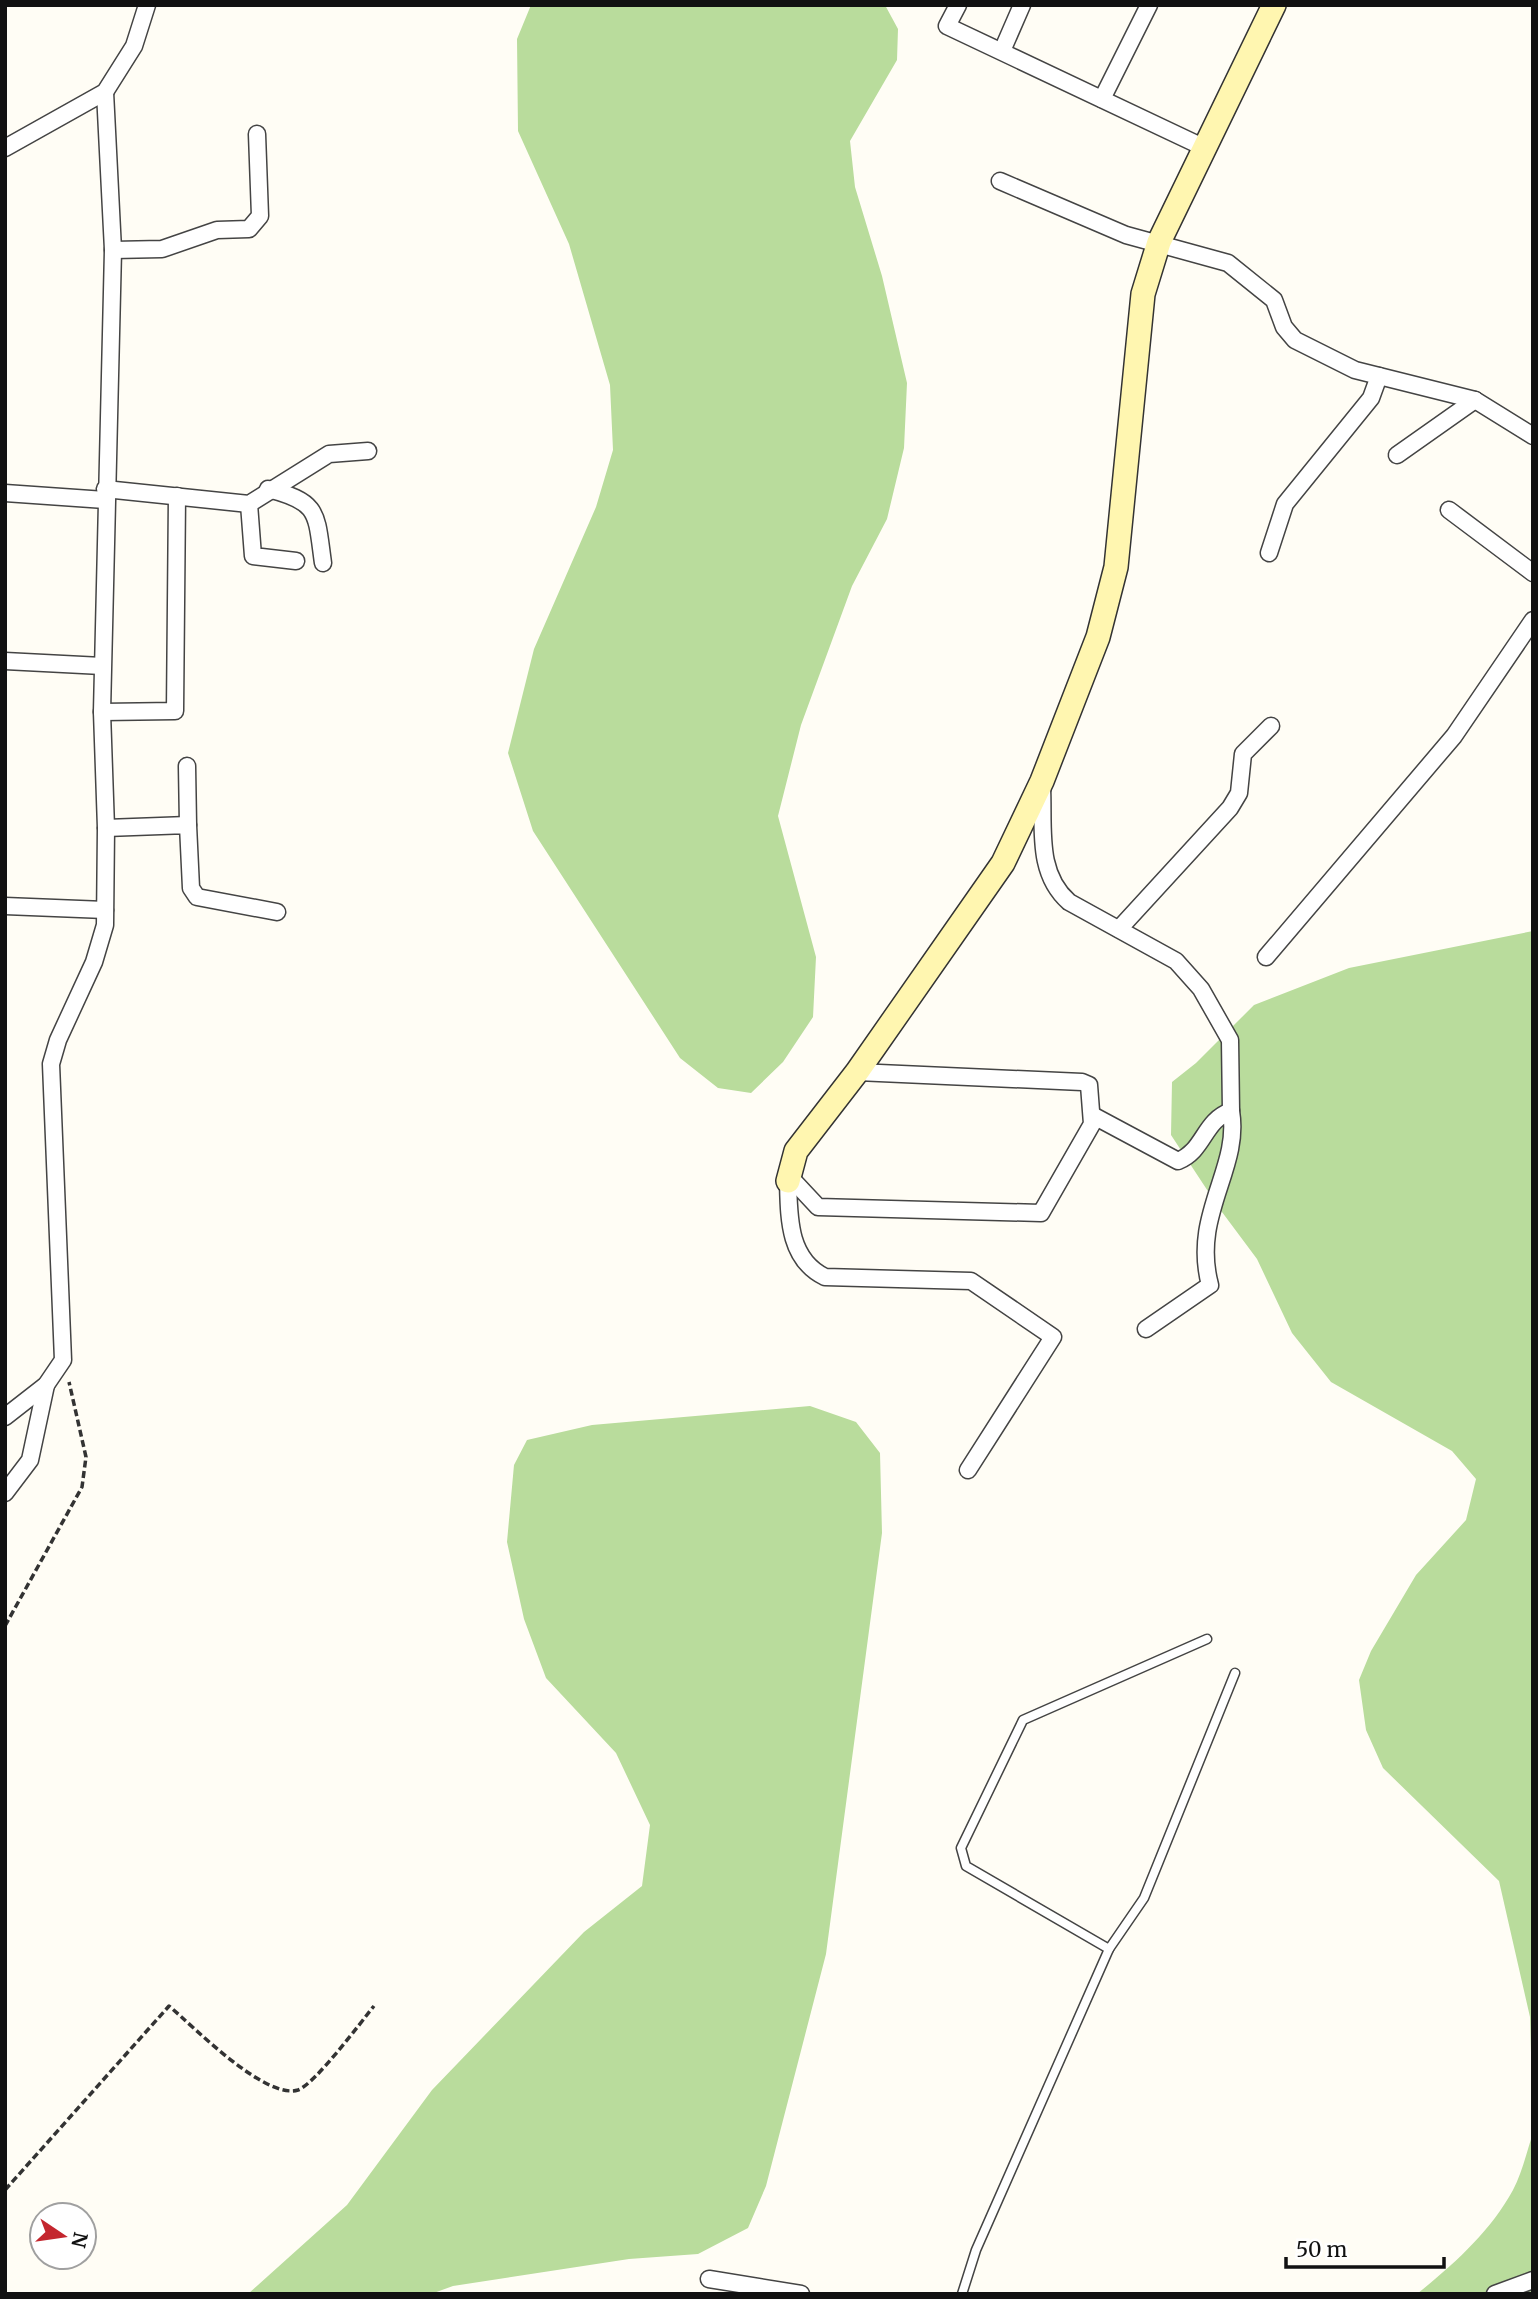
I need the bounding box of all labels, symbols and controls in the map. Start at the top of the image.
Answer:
north arrow [28,2201,98,2271]
scale bar [1286,2226,1444,2270]
text: N [66,2230,93,2250]
text: 50 m [1296,2236,1347,2263]

